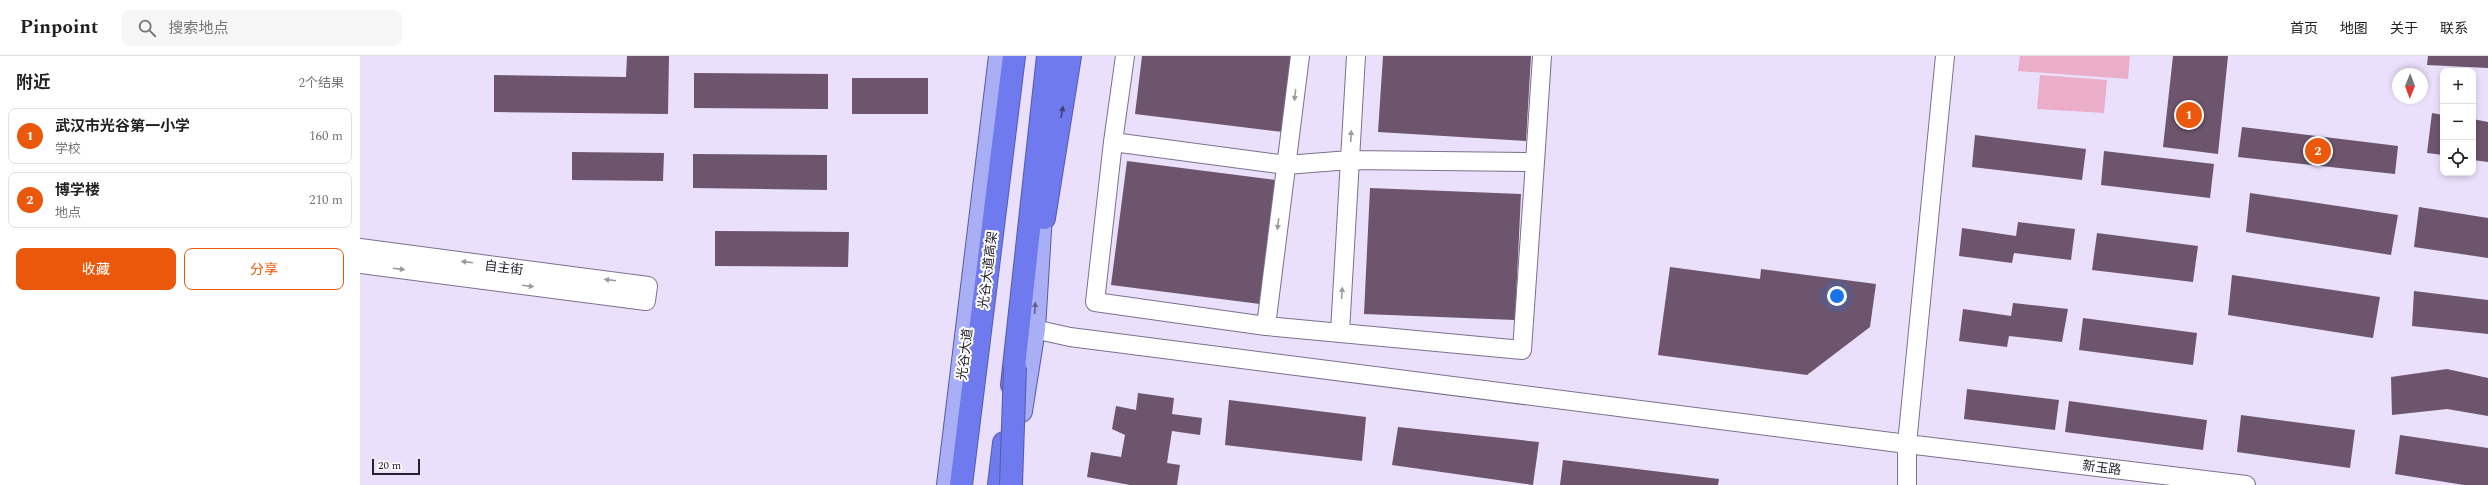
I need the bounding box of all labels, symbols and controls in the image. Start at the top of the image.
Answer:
search box [122,10,402,46]
text: Pinpoint [20,13,98,42]
icon: search [136,17,158,39]
text: 搜索地点 [168,17,228,40]
text: 首页 [2290,18,2318,39]
text: 地图 [2340,18,2368,39]
text: 关于 [2390,18,2418,39]
text: 联系 [2440,18,2468,39]
north arrow [2392,68,2428,104]
map controls [2440,68,2476,176]
button: + [2440,68,2476,104]
text: 附近 [16,70,50,96]
text: 2个结果 [298,73,344,93]
one-way arrow [1292,89,1298,101]
pin: 1 [2176,100,2202,130]
button: − [2440,104,2476,140]
one-way arrow [1059,106,1065,118]
text: 武汉市光谷第一小学 [55,115,190,138]
text: 1 [26,126,34,146]
text: 160 m [309,126,343,146]
one-way arrow [1348,130,1355,142]
pin: 2 [2305,136,2331,166]
text: 学校 [55,139,81,159]
button: locate [2440,140,2476,176]
text: 博学楼 [55,179,100,202]
text: 2 [26,190,34,210]
text: 210 m [309,190,343,210]
text: 地点 [55,203,81,223]
one-way arrow [1275,218,1282,230]
street label: 光谷大道高架 [973,230,1003,310]
button: 收藏 [16,248,176,290]
button: 分享 [184,248,344,290]
street label: 自主街 [483,256,524,280]
one-way arrow [461,259,473,265]
one-way arrow [393,266,405,272]
one-way arrow [604,277,616,284]
one-way arrow [522,283,534,289]
your location [1827,286,1847,306]
one-way arrow [1338,287,1345,299]
one-way arrow [1032,302,1039,314]
street label: 光谷大道 [952,327,978,381]
street label: 新玉路 [2081,456,2122,480]
scale bar [372,457,420,476]
text: 20 m [378,457,401,474]

